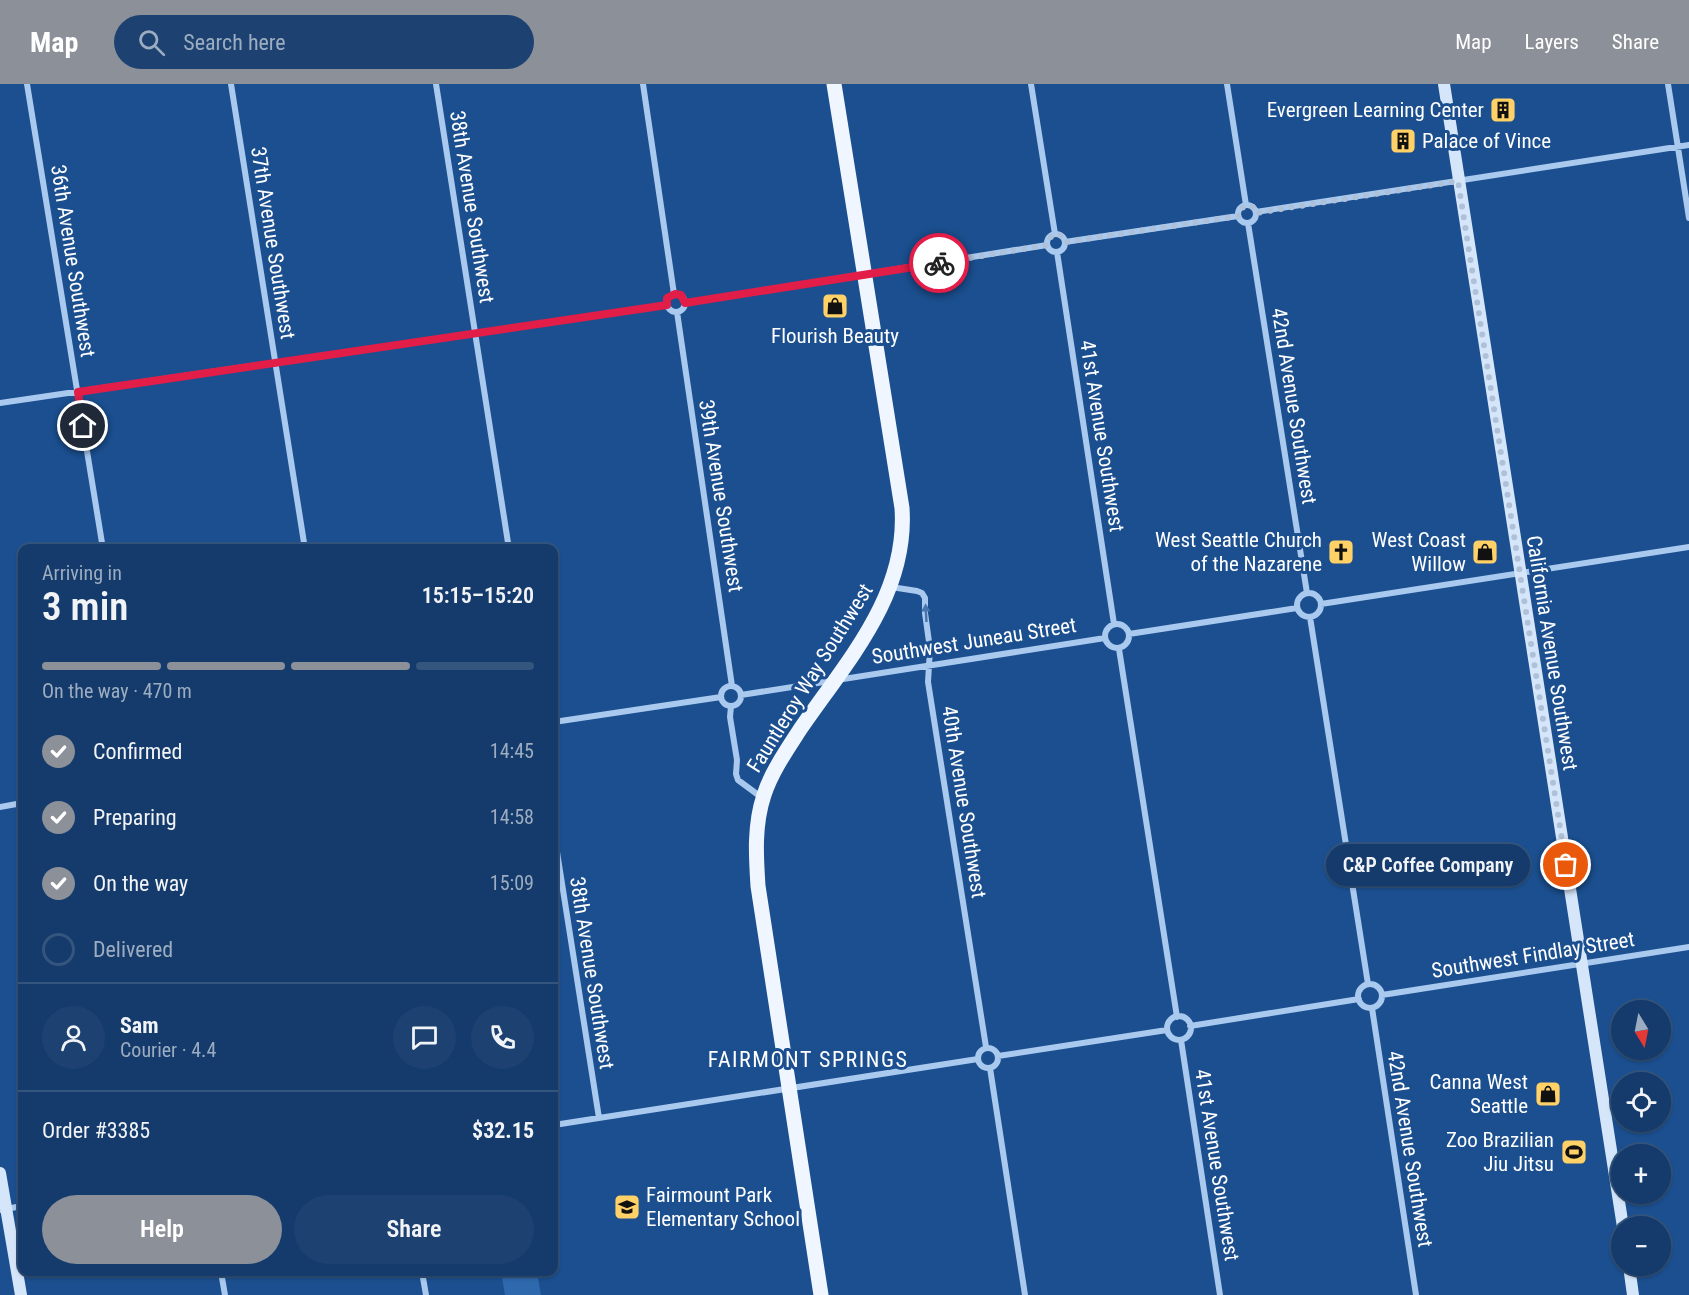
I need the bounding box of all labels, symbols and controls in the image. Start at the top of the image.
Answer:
search box [114,15,534,69]
text: Map [30,26,78,59]
icon: search [135,26,168,59]
text: Search here [183,30,286,55]
text: Map [1455,30,1492,54]
text: Layers [1525,30,1579,54]
text: Share [1612,30,1659,54]
building icon: Evergreen Learning Center [1488,95,1518,125]
place label: Evergreen Learning Center [1267,98,1484,122]
street label: 38th Avenue Southwest [445,109,499,305]
building icon: Palace of Vince [1388,126,1418,156]
place label: Palace of Vince [1422,129,1551,153]
street label: 37th Avenue Southwest [246,145,300,341]
street label: 36th Avenue Southwest [46,163,100,359]
courier [909,233,969,293]
icon: bike [923,247,956,280]
shop icon: Flourish Beauty [820,291,850,321]
street label: 42nd Avenue Southwest [1267,306,1321,506]
place label: Flourish Beauty [771,324,899,348]
street label: 41st Avenue Southwest [1075,338,1129,534]
street label: 39th Avenue Southwest [694,398,748,594]
pin [57,400,108,451]
icon: home [66,409,99,442]
place label: West Seattle Church of the Nazarene [1155,528,1322,576]
place label: West Coast Willow [1372,528,1466,576]
street label: California Avenue Southwest [1522,534,1582,772]
church icon: West Seattle Church of the Nazarene [1326,537,1356,567]
shop icon: West Coast Willow [1470,537,1500,567]
text: Arriving in [42,561,122,585]
street label: Fauntleroy Way Southwest [742,579,878,777]
text: 15:15–15:20 [422,583,534,608]
text: 3 min [42,584,128,630]
one-way arrow [921,603,930,622]
street label: Southwest Juneau Street [870,613,1078,669]
text: On the way · 470 m [42,679,192,703]
street label: 40th Avenue Southwest [937,704,991,900]
icon: check [42,735,75,768]
text: Confirmed [93,739,182,764]
text: 14:45 [490,739,534,763]
icon: check [42,801,75,834]
text: Preparing [93,805,177,830]
text: 14:58 [490,805,534,829]
pin [1540,839,1591,890]
callout: C&P Coffee Company [1326,844,1530,886]
icon: bag [1549,848,1582,881]
text: C&P Coffee Company [1343,853,1513,877]
icon: check [42,867,75,900]
text: On the way [93,871,188,896]
text: 15:09 [490,871,534,895]
street label: 38th Avenue Southwest [565,875,619,1071]
street label: Southwest Findlay Street [1430,927,1636,983]
text: Delivered [93,937,173,962]
north arrow [1611,1000,1671,1060]
map controls [1611,1000,1671,1276]
button: person [42,1006,105,1069]
button: chat [393,1006,456,1069]
button: phone [471,1006,534,1069]
text: Sam [120,1013,159,1038]
text: Courier · 4.4 [120,1038,216,1062]
district label: FAIRMONT SPRINGS [708,1047,908,1072]
street label: 42nd Avenue Southwest [1383,1049,1437,1249]
street label: 41st Avenue Southwest [1190,1067,1244,1263]
place label: Canna West Seattle [1430,1070,1528,1118]
button: locate [1611,1072,1671,1132]
shop icon: Canna West Seattle [1533,1079,1563,1109]
text: Order #3385 [42,1118,150,1143]
text: $32.15 [472,1118,534,1143]
place label: Zoo Brazilian Jiu Jitsu [1446,1128,1554,1176]
sports icon: Zoo Brazilian Jiu Jitsu [1559,1137,1589,1167]
button: + [1611,1144,1671,1204]
place label: Fairmount Park Elementary School [646,1183,800,1231]
school or university icon: Fairmount Park Elementary School [612,1192,642,1222]
button: Help [42,1195,282,1264]
button: Share [294,1195,534,1264]
button: − [1611,1216,1671,1276]

